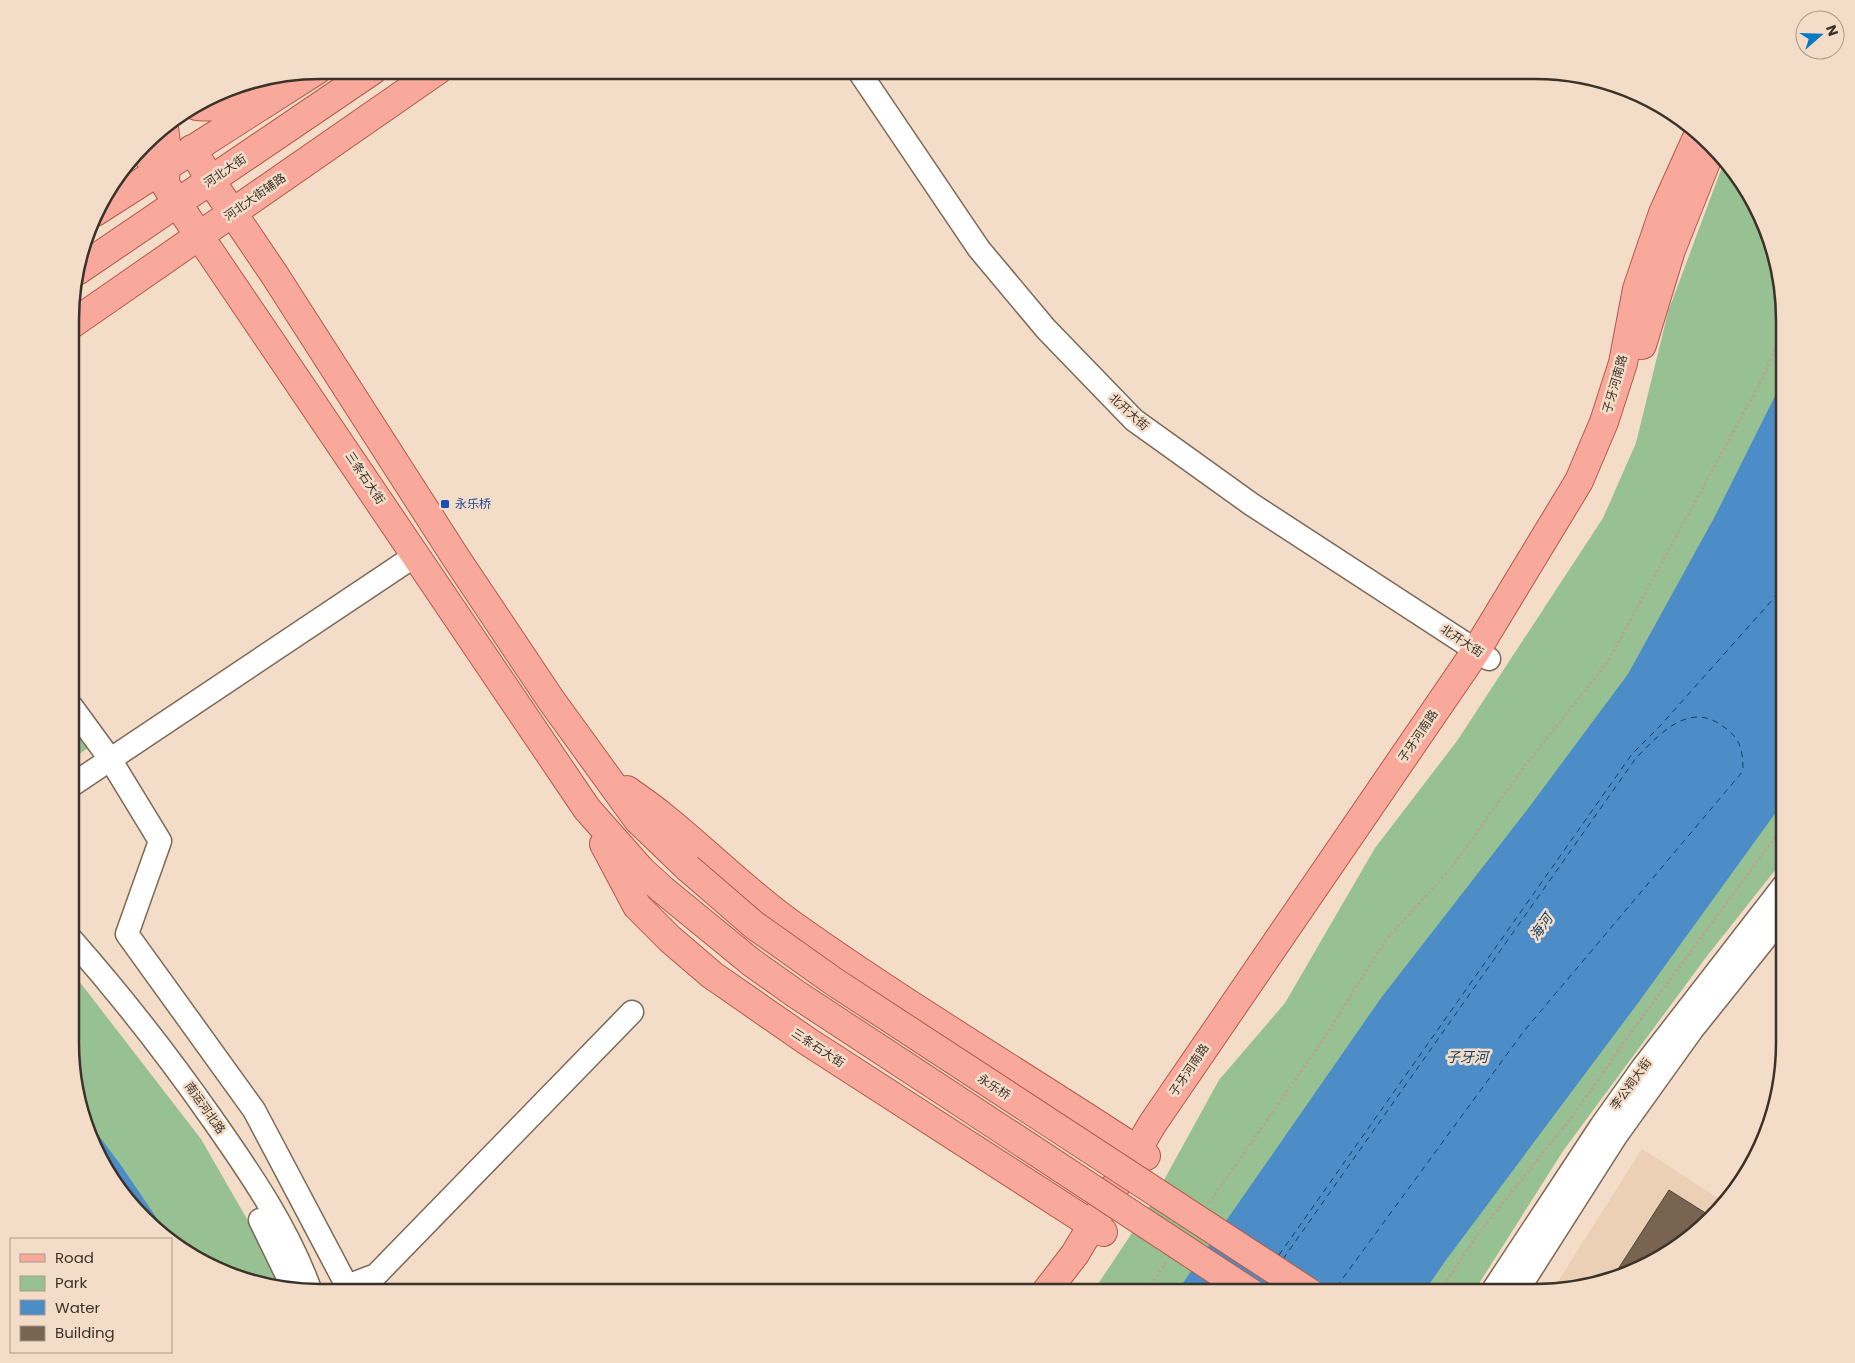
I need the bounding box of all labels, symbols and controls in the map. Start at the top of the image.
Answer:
north arrow [1795,10,1845,60]
text: N [1821,22,1843,39]
street label: 河北大街 [200,150,249,191]
street label: 河北大街辅路 [220,169,289,224]
street label: 子牙河南路 [1598,353,1631,415]
street label: 北开大街 [1106,389,1153,434]
street label: 三条石大街 [342,448,389,507]
place label: 永乐桥 [455,495,491,512]
marker: 永乐桥 [439,498,451,510]
street label: 北开大街 [1438,620,1487,661]
street label: 子牙河南路 [1394,706,1441,765]
water label: 海河 [1525,907,1559,944]
street label: 三条石大街 [788,1024,848,1071]
street label: 子牙河南路 [1165,1040,1212,1099]
water label: 子牙河 [1446,1047,1491,1067]
street label: 李公祠大街 [1606,1054,1655,1113]
street label: 永乐桥 [975,1070,1014,1104]
street label: 南运河北路 [181,1078,230,1137]
legend [10,1238,172,1353]
text: Road [55,1247,94,1268]
text: Park [55,1272,87,1293]
text: Water [55,1297,101,1318]
text: Building [55,1322,115,1343]

